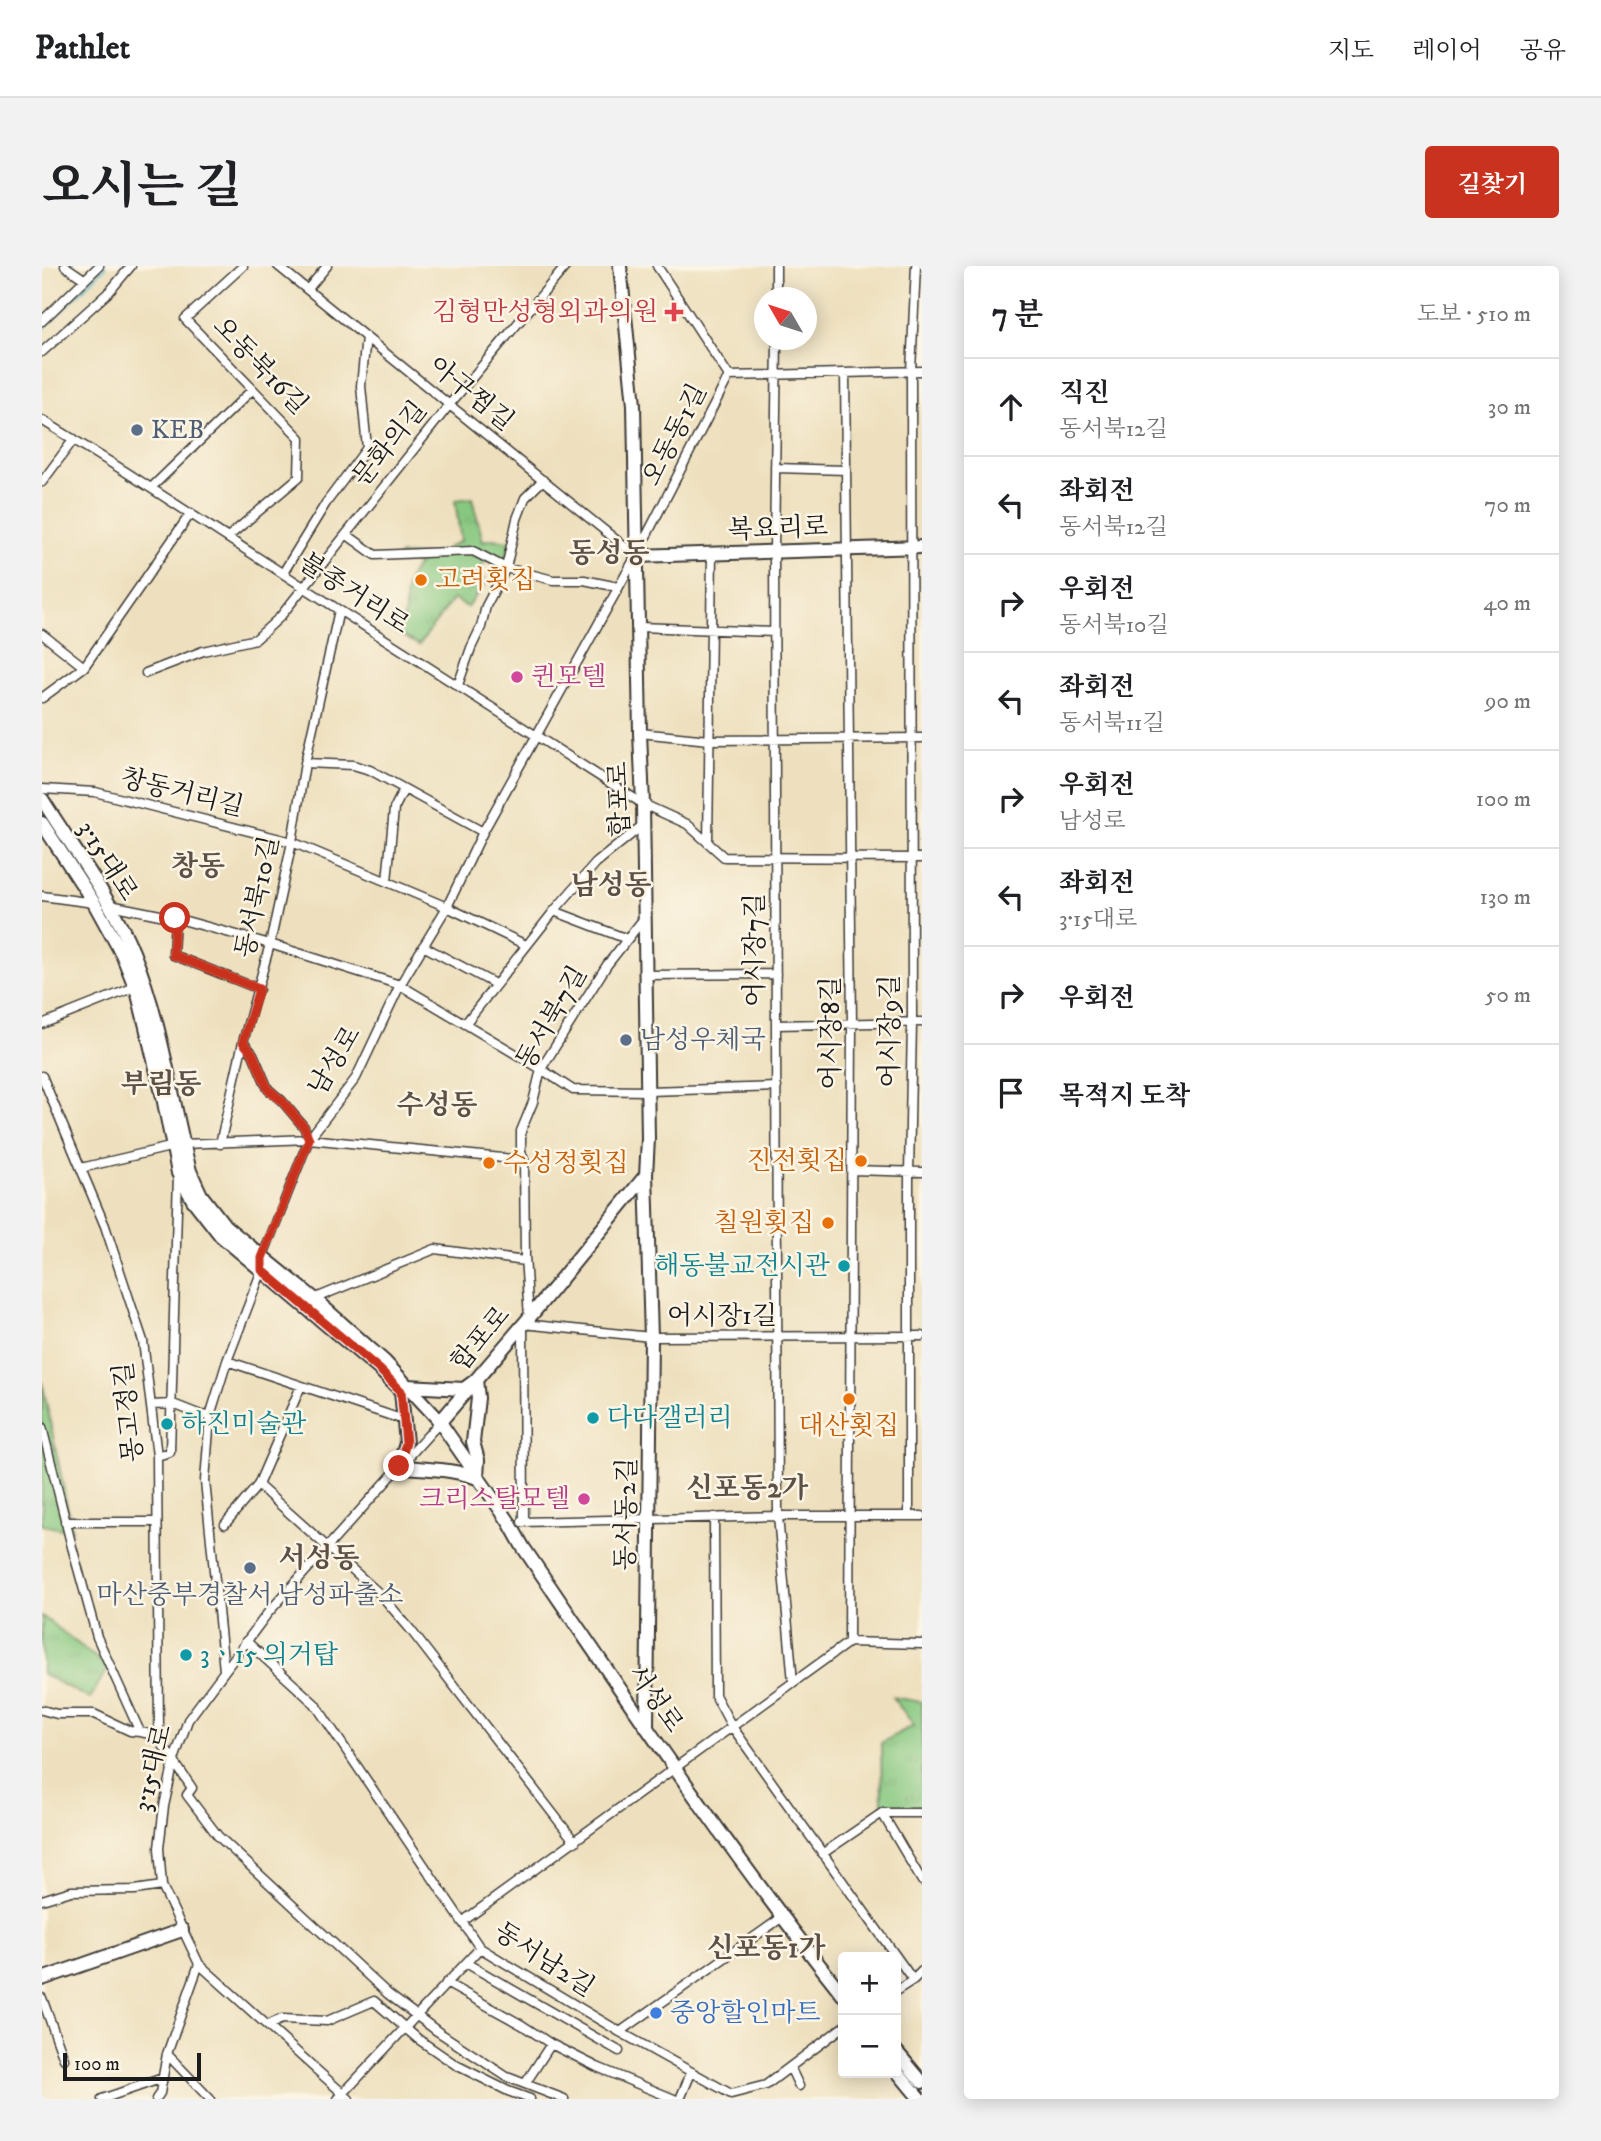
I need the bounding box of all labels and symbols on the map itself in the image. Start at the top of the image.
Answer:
north arrow [754,287,817,350]
place label: 김형만성형외과의원 [432,296,658,329]
marker: 김형만성형외과의원 [664,302,684,322]
street label: 오동북16길 [205,310,315,422]
street label: 아구찜길 [422,350,520,438]
street label: 오동동1길 [635,378,715,492]
street label: 문화의길 [346,395,434,493]
place label: KEB [151,414,204,447]
marker: KEB [129,422,145,438]
street label: 복요리로 [727,511,829,547]
district label: 동성동 [568,536,650,571]
street label: 불종거리로 [292,546,416,642]
place label: 고려횟집 [435,564,535,597]
marker: 고려횟집 [413,572,429,588]
place label: 퀸모텔 [531,661,606,694]
marker: 퀸모텔 [509,669,525,685]
street label: 합포로 [602,761,638,837]
street label: 창동거리길 [117,762,247,824]
street label: 3·15대로 [70,815,144,907]
street label: 동서북10길 [229,833,287,961]
district label: 창동 [171,849,225,884]
district label: 남성동 [570,868,652,903]
street label: 어시장7길 [739,893,772,1007]
route start [159,902,190,933]
street label: 동서북7길 [509,960,595,1076]
street label: 어시장9길 [874,974,907,1088]
street label: 어시장8길 [815,976,848,1090]
street label: 남성로 [301,1020,369,1102]
place label: 남성우체국 [640,1024,766,1057]
marker: 남성우체국 [618,1032,634,1048]
district label: 부림동 [120,1067,202,1102]
district label: 수성동 [396,1088,478,1123]
place label: 진전횟집 [747,1145,847,1178]
place label: 수성정횟집 [503,1147,629,1180]
marker: 진전횟집 [853,1153,869,1169]
marker: 수성정횟집 [481,1155,497,1171]
place label: 칠원횟집 [714,1207,814,1240]
marker: 칠원횟집 [820,1215,836,1231]
place label: 해동불교전시관 [654,1250,830,1283]
marker: 해동불교전시관 [836,1258,852,1274]
street label: 합포로 [444,1300,518,1378]
street label: 어시장1길 [667,1300,777,1333]
street label: 몽고정길 [107,1360,151,1464]
marker: 대산횟집 [841,1391,857,1407]
place label: 다다갤러리 [607,1402,733,1435]
place label: 하진미술관 [181,1408,307,1441]
marker: 다다갤러리 [585,1410,601,1426]
place label: 대산횟집 [799,1410,899,1443]
marker: 하진미술관 [159,1416,175,1432]
route end [383,1450,414,1481]
street label: 동서동2길 [610,1457,644,1571]
district label: 신포동2가 [686,1471,809,1506]
place label: 크리스탈모텔 [419,1483,570,1516]
marker: 크리스탈모텔 [576,1491,592,1507]
district label: 서성동 [278,1541,360,1576]
marker: 마산중부경찰서 남성파출소 [242,1560,258,1576]
place label: 마산중부경찰서 남성파출소 [97,1579,403,1612]
place label: 3ㆍ15 의거탑 [200,1639,338,1672]
marker: 3ㆍ15 의거탑 [178,1647,194,1663]
street label: 서성로 [620,1659,690,1739]
street label: 3·15대로 [126,1721,180,1815]
street label: 동서남2길 [488,1915,600,2005]
district label: 신포동1가 [707,1931,826,1966]
place label: 중앙할인마트 [670,1997,821,2030]
marker: 중앙할인마트 [648,2005,664,2021]
scale bar [63,2050,201,2082]

